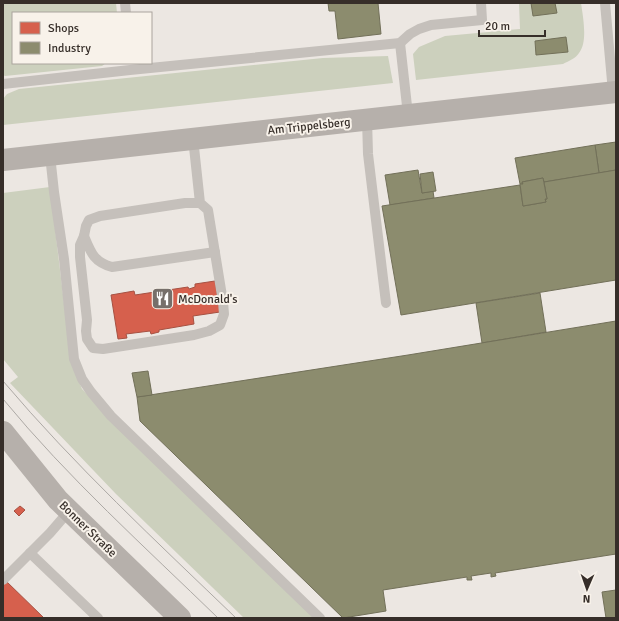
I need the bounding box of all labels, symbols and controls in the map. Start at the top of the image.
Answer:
legend [12,12,152,64]
scale bar [479,12,545,38]
text: 20 m [485,19,510,34]
text: Shops [48,21,79,36]
text: Industry [48,41,91,56]
street label: Am Trippelsberg [267,115,351,138]
restaurant icon: McDonald's [150,286,176,312]
place label: McDonald's [178,292,238,307]
street label: Bonner Straße [56,498,120,561]
north arrow [567,569,607,609]
text: N [583,592,591,605]

